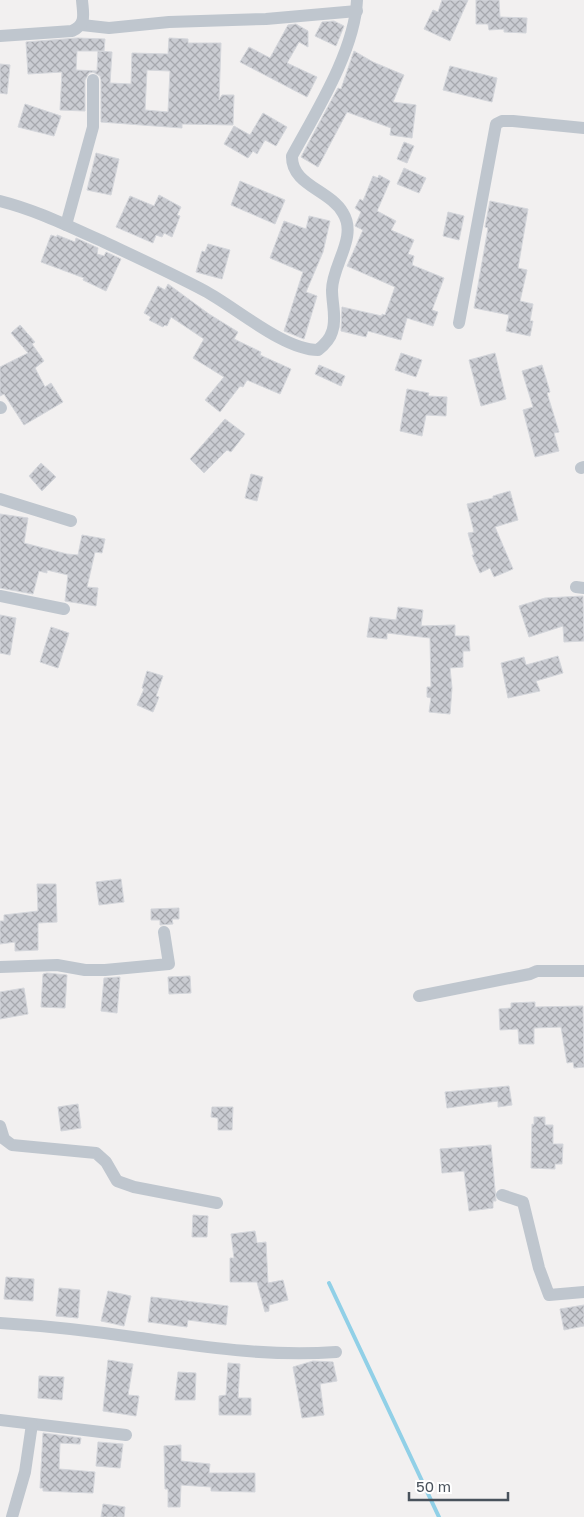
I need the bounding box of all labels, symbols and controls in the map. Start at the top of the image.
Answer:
scale bar [409,1470,508,1502]
text: 50 m [416,1477,451,1495]

